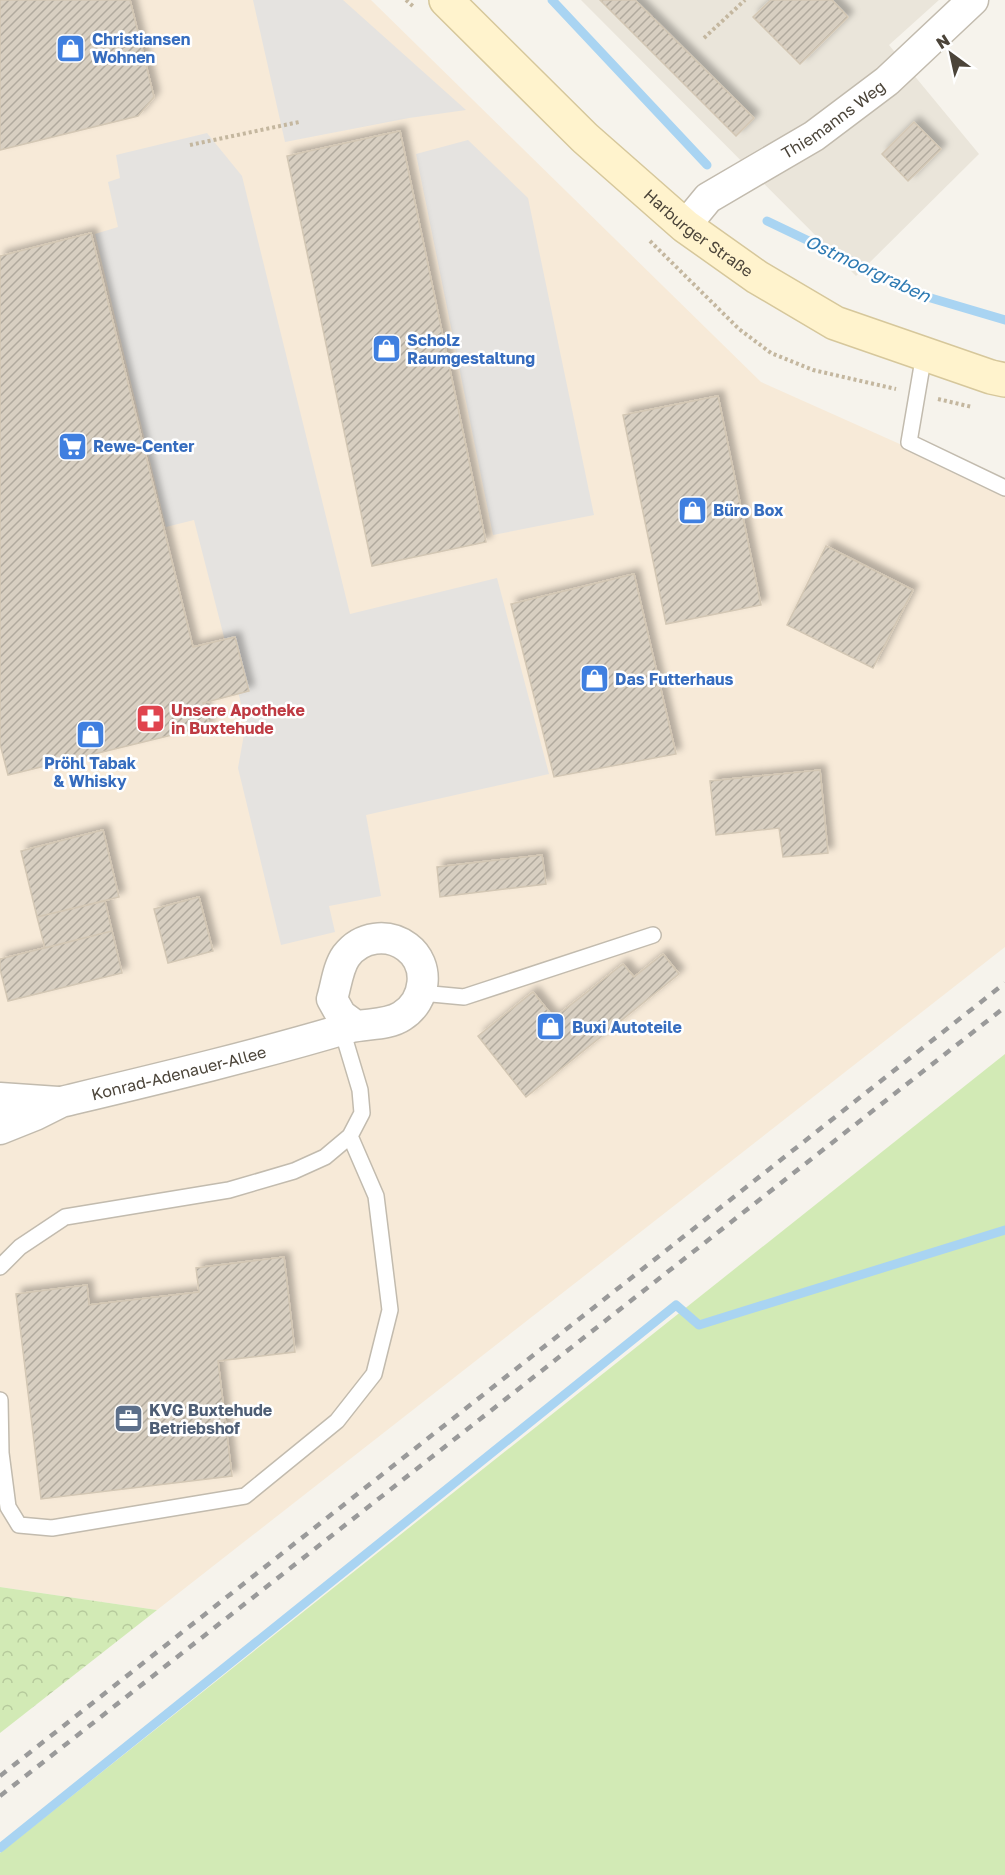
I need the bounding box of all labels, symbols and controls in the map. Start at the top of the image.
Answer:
north arrow [921,24,981,84]
place label: Christiansen Wohnen [92,29,190,67]
text: N [932,30,953,53]
shop icon: Christiansen Wohnen [55,32,87,64]
street label: Thiemanns Weg [778,76,889,163]
street label: Harburger Straße [640,185,757,281]
water label: Ostmoorgraben [802,229,935,307]
place label: Scholz Raumgestaltung [407,330,535,368]
shop icon: Scholz Raumgestaltung [370,333,402,365]
supermarket icon: Rewe-Center [56,430,88,462]
place label: Rewe-Center [93,436,195,456]
shop icon: Büro Box [676,494,708,526]
place label: Büro Box [713,500,784,520]
shop icon: Das Futterhaus [578,663,610,695]
place label: Das Futterhaus [615,669,734,689]
place label: Unsere Apotheke in Buxtehude [171,700,305,738]
pharmacy icon: Unsere Apotheke in Buxtehude [134,703,166,735]
shop icon: Pröhl Tabak & Whisky [74,719,106,751]
place label: Pröhl Tabak & Whisky [44,753,137,791]
shop icon: Buxi Autoteile [535,1011,567,1043]
place label: Buxi Autoteile [572,1017,682,1037]
street label: Konrad-Adenauer-Allee [89,1042,268,1104]
place label: KVG Buxtehude Betriebshof [149,1400,272,1438]
office icon: KVG Buxtehude Betriebshof [112,1403,144,1435]

